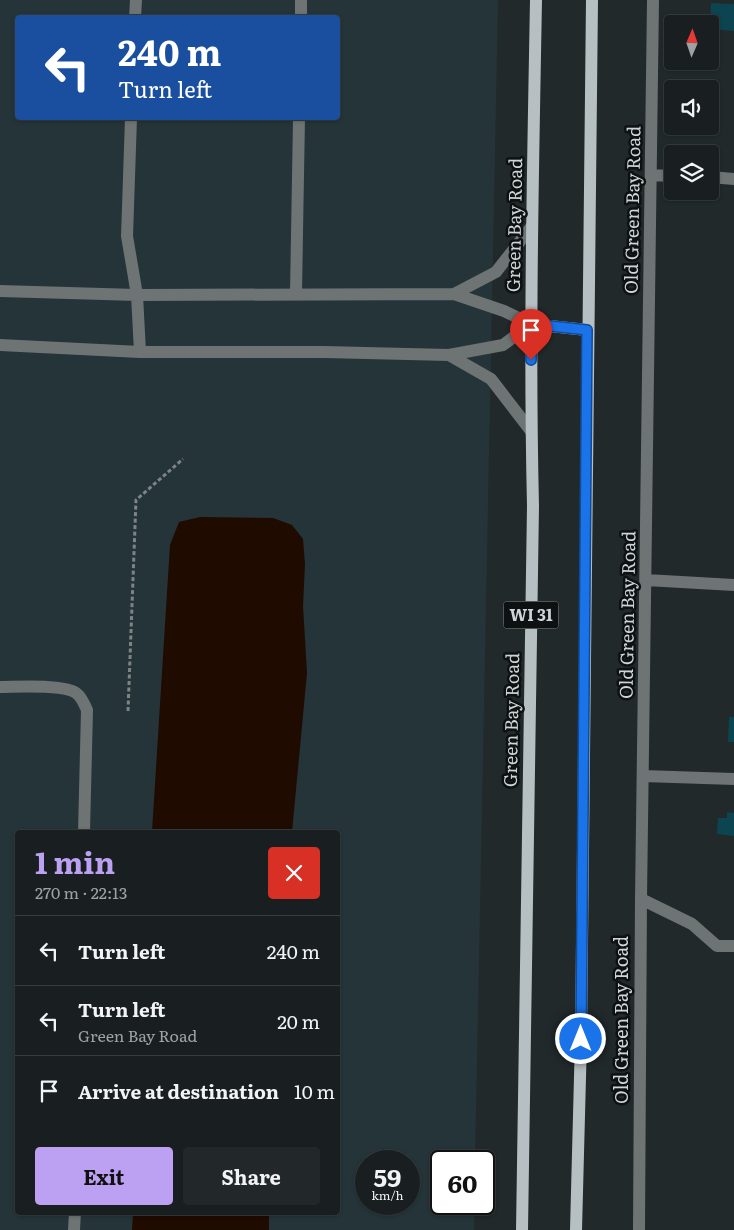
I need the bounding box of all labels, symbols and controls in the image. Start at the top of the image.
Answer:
north arrow [664,15,719,70]
map controls [664,15,719,200]
text: 240 m [118,25,221,77]
icon: left [35,35,100,100]
text: Turn left [118,72,212,105]
button: sound [664,80,719,135]
street label: Old Green Bay Road [617,126,646,294]
button: layers [664,145,719,200]
street label: Green Bay Road [499,158,528,292]
pin [510,309,552,360]
icon: arrive [517,316,545,344]
street label: Old Green Bay Road [612,531,641,699]
road number: WI 31 [504,602,558,628]
street label: Green Bay Road [496,653,525,787]
text: 1 min [35,839,115,883]
button: close [268,847,320,899]
text: 270 m · 22:13 [35,880,128,904]
street label: Old Green Bay Road [607,936,634,1104]
icon: left [35,937,63,965]
text: Turn left [78,937,165,965]
text: 240 m [267,937,320,965]
text: Turn left [78,995,165,1023]
icon: left [35,1007,63,1035]
text: 20 m [277,1007,320,1035]
position arrow [554,1012,606,1064]
text: Green Bay Road [78,1023,197,1047]
icon: arrive [35,1077,63,1105]
text: Arrive at destination [78,1077,279,1105]
text: 10 m [294,1077,335,1105]
button: Exit [35,1147,173,1205]
button: Share [183,1147,320,1205]
speed limit sign: 60 [430,1150,495,1215]
text: 59 [374,1158,401,1195]
text: km/h [372,1186,403,1204]

